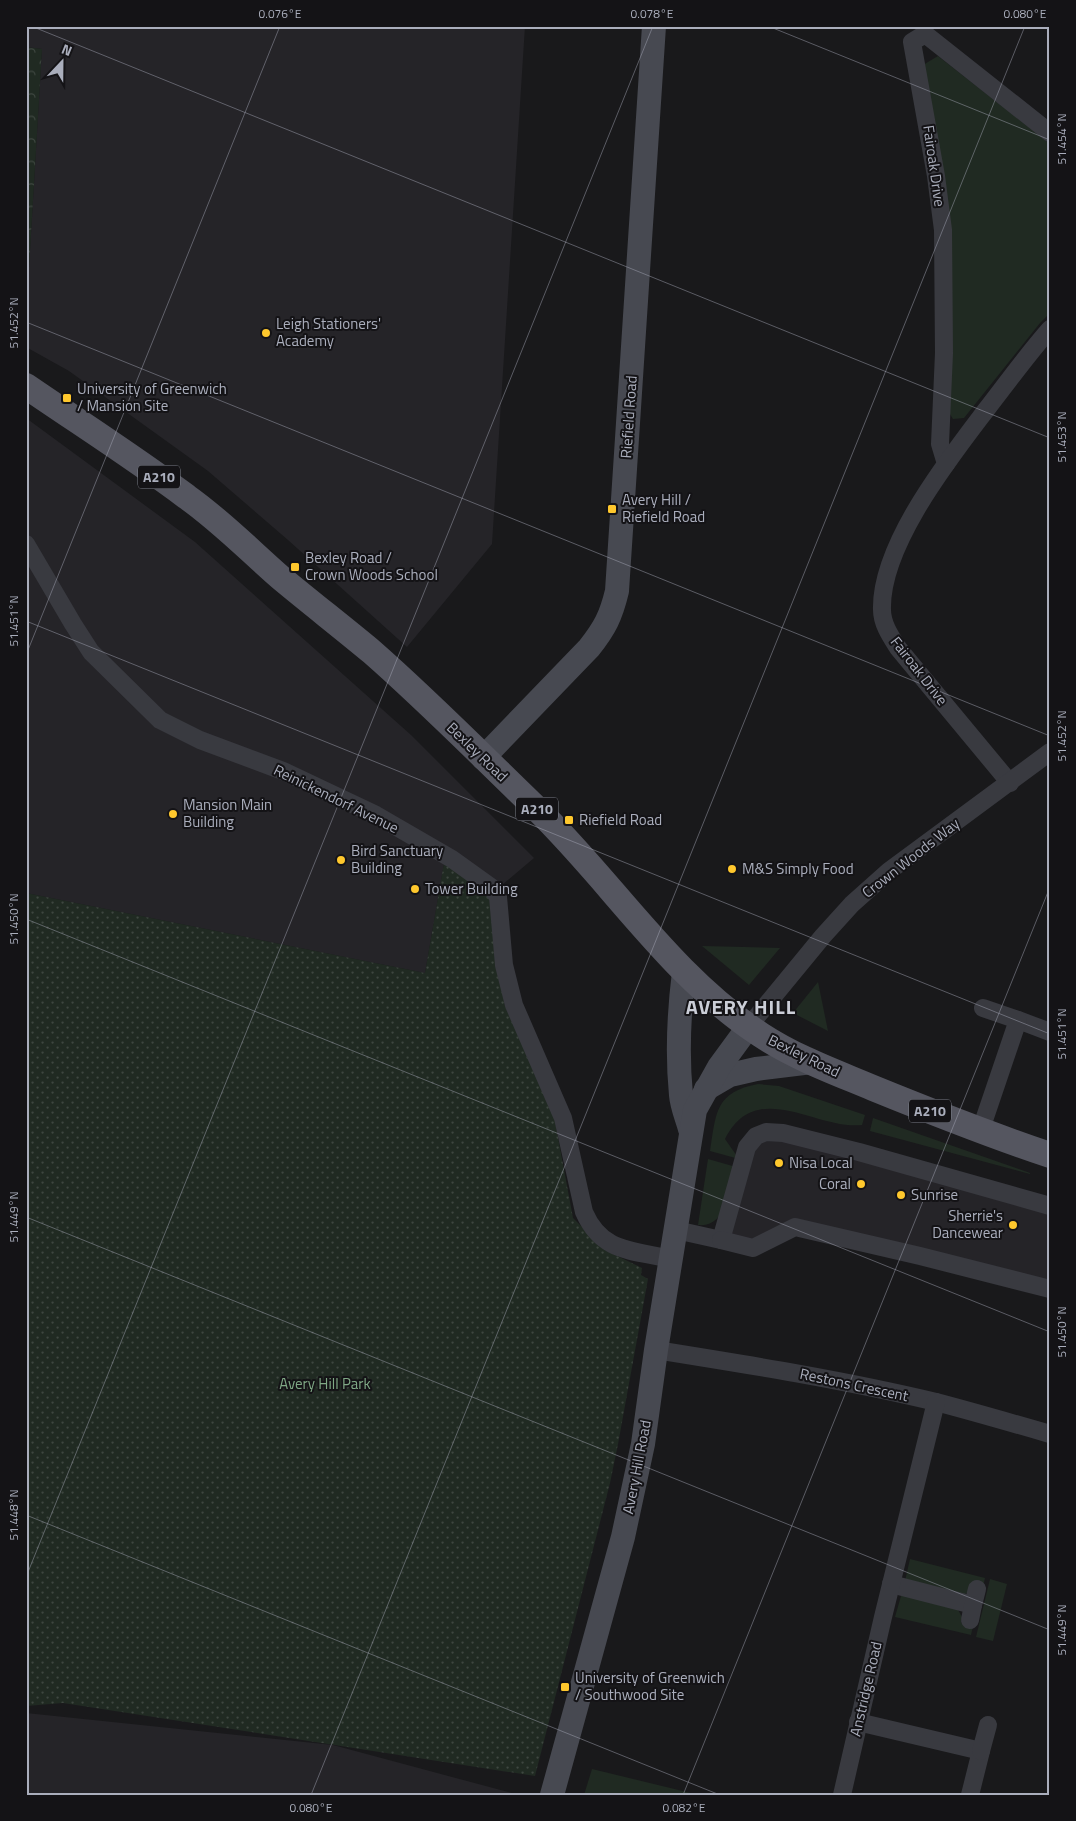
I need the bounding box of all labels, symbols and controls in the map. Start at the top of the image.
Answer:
text: 0.076°E [259,4,302,23]
text: 0.078°E [631,4,674,23]
text: 0.080°E [1004,4,1047,23]
north arrow [38,38,88,88]
text: N [59,38,75,61]
text: 51.454°N [1052,113,1071,165]
street label: Fairoak Drive [917,124,952,208]
text: 51.452°N [4,297,23,349]
place label: Leigh Stationers' Academy [276,312,381,352]
marker: Leigh Stationers' Academy [260,327,272,339]
street label: Riefield Road [614,375,643,459]
place label: University of Greenwich / Mansion Site [77,377,227,417]
marker: University of Greenwich / Mansion Site [61,392,73,404]
text: 51.453°N [1052,411,1071,463]
road number: A210 [138,466,180,488]
place label: Avery Hill / Riefield Road [622,488,705,528]
marker: Avery Hill / Riefield Road [606,503,618,515]
place label: Bexley Road / Crown Woods School [305,546,438,586]
marker: Bexley Road / Crown Woods School [289,561,301,573]
text: 51.451°N [4,595,23,647]
street label: Fairoak Drive [885,631,954,710]
text: 51.452°N [1052,710,1071,762]
street label: Bexley Road [441,716,513,787]
street label: Reinickendorf Avenue [270,758,403,839]
place label: Mansion Main Building [183,793,272,833]
road number: A210 [516,798,558,821]
marker: Mansion Main Building [167,808,179,820]
place label: Riefield Road [579,808,662,831]
street label: Crown Woods Way [857,812,964,903]
marker: Riefield Road [563,814,575,826]
place label: Bird Sanctuary Building [351,839,443,879]
marker: Bird Sanctuary Building [335,854,347,866]
place label: M&S Simply Food [742,857,854,880]
marker: M&S Simply Food [726,863,738,875]
place label: Tower Building [425,877,518,900]
marker: Tower Building [409,883,421,895]
text: 51.450°N [4,893,23,945]
district label: AVERY HILL [686,991,796,1022]
text: 51.451°N [1052,1008,1071,1060]
street label: Bexley Road [764,1028,844,1083]
road number: A210 [909,1100,951,1122]
place label: Nisa Local [789,1151,853,1174]
marker: Nisa Local [773,1157,785,1169]
place label: Coral [819,1172,851,1195]
marker: Coral [855,1178,867,1190]
place label: Sunrise [911,1183,958,1206]
marker: Sunrise [895,1189,907,1201]
text: 51.449°N [4,1191,23,1243]
place label: Sherrie's Dancewear [932,1204,1003,1244]
marker: Sherrie's Dancewear [1007,1219,1019,1231]
text: 51.450°N [1052,1306,1071,1358]
street label: Restons Crescent [798,1362,911,1407]
park label: Avery Hill Park [279,1372,371,1395]
street label: Avery Hill Road [616,1418,657,1516]
text: 51.448°N [4,1489,23,1541]
text: 51.449°N [1052,1604,1071,1656]
street label: Anstridge Road [843,1639,888,1739]
place label: University of Greenwich / Southwood Site [575,1666,725,1706]
marker: University of Greenwich / Southwood Site [559,1681,571,1693]
text: 0.080°E [290,1798,333,1817]
text: 0.082°E [663,1798,706,1817]

